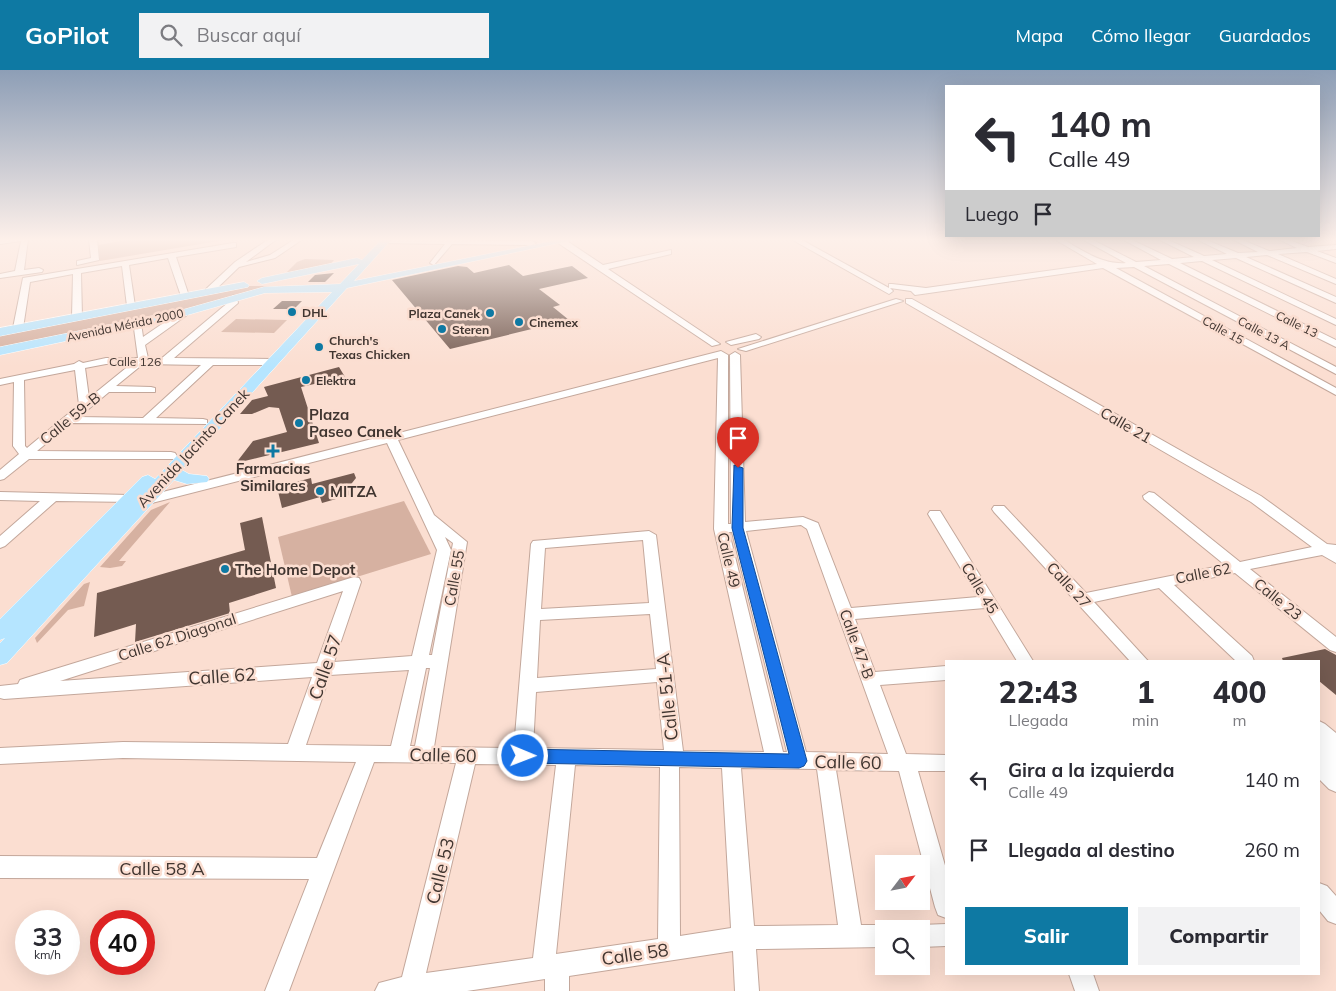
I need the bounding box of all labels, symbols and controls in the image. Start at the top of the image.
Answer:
search box [139,13,489,58]
text: GoPilot [25,20,109,50]
icon: search [157,21,185,49]
text: Buscar aquí [197,23,301,47]
text: Mapa [1015,24,1063,47]
text: Cómo llegar [1091,24,1191,47]
text: Guardados [1219,24,1311,47]
text: 140 m [1048,102,1152,146]
icon: left [965,105,1030,170]
text: Calle 49 [1048,145,1130,173]
icon: arrive [1029,200,1057,228]
text: Luego [965,202,1019,226]
street label: Avenida Mérida 2000 [65,305,185,345]
place label: DHL [302,305,327,320]
marker: DHL [286,306,298,318]
place label: Plaza Canek [409,306,480,321]
marker: Plaza Canek [484,307,496,319]
street label: Calle 13 [1273,307,1321,341]
street label: Calle 15 [1200,313,1246,347]
street label: Calle 13 A [1235,313,1293,353]
place label: Cinemex [529,315,578,330]
marker: Cinemex [513,316,525,328]
place label: Steren [452,322,489,337]
marker: Steren [436,323,448,335]
place label: Church's Texas Chicken [329,333,410,362]
marker: Church's Texas Chicken [313,341,325,353]
street label: Calle 126 [109,354,161,369]
place label: Elektra [316,373,356,388]
marker: Elektra [300,374,312,386]
street label: Avenida Jacinto Canek [133,384,253,512]
street label: Calle 59-B [36,388,104,448]
street label: Calle 21 [1097,403,1155,447]
place label: Plaza Paseo Canek [309,405,402,441]
marker: Plaza Paseo Canek [293,417,305,429]
pin [717,417,759,468]
icon: arrive [724,424,752,452]
marker: Farmacias Similares [267,445,279,457]
place label: Farmacias Similares [236,459,310,495]
place label: MITZA [330,482,378,501]
marker: MITZA [314,485,326,497]
street label: Calle 49 [713,530,745,590]
street label: Calle 55 [440,549,468,607]
street label: Calle 27 [1043,558,1095,612]
street label: Calle 62 [1174,558,1232,588]
street label: Calle 45 [957,559,1003,617]
place label: The Home Depot [235,560,356,579]
marker: The Home Depot [219,563,231,575]
street label: Calle 23 [1250,574,1306,624]
street label: Calle 47-B [836,607,878,681]
street label: Calle 62 Diagonal [116,609,238,665]
street label: Calle 57 [303,631,347,703]
street label: Calle 51-A [651,652,683,742]
street label: Calle 62 [188,662,256,690]
text: 22:43 [998,673,1078,711]
text: 1 [1136,673,1154,711]
text: 400 [1213,673,1267,711]
text: Llegada [1009,710,1068,730]
text: min [1132,710,1159,730]
text: m [1232,710,1247,730]
position arrow [496,729,548,781]
street label: Calle 60 [409,743,477,767]
street label: Calle 60 [814,750,882,774]
text: Gira a la izquierda [1008,758,1174,782]
icon: left [965,766,993,794]
text: 140 m [1244,768,1300,792]
text: Calle 49 [1008,782,1068,802]
street label: Calle 53 [421,835,459,907]
icon: arrive [965,836,993,864]
text: Llegada al destino [1008,838,1175,862]
text: 260 m [1244,838,1300,862]
north arrow [875,855,930,910]
map controls [875,855,930,975]
street label: Calle 58 A [119,857,205,880]
button: Salir [965,907,1128,965]
button: Compartir [1138,907,1300,965]
speed limit sign: 40 [90,910,155,975]
button: search [875,920,930,975]
text: 33 [32,921,63,952]
street label: Calle 58 [600,938,670,970]
text: km/h [34,947,61,962]

